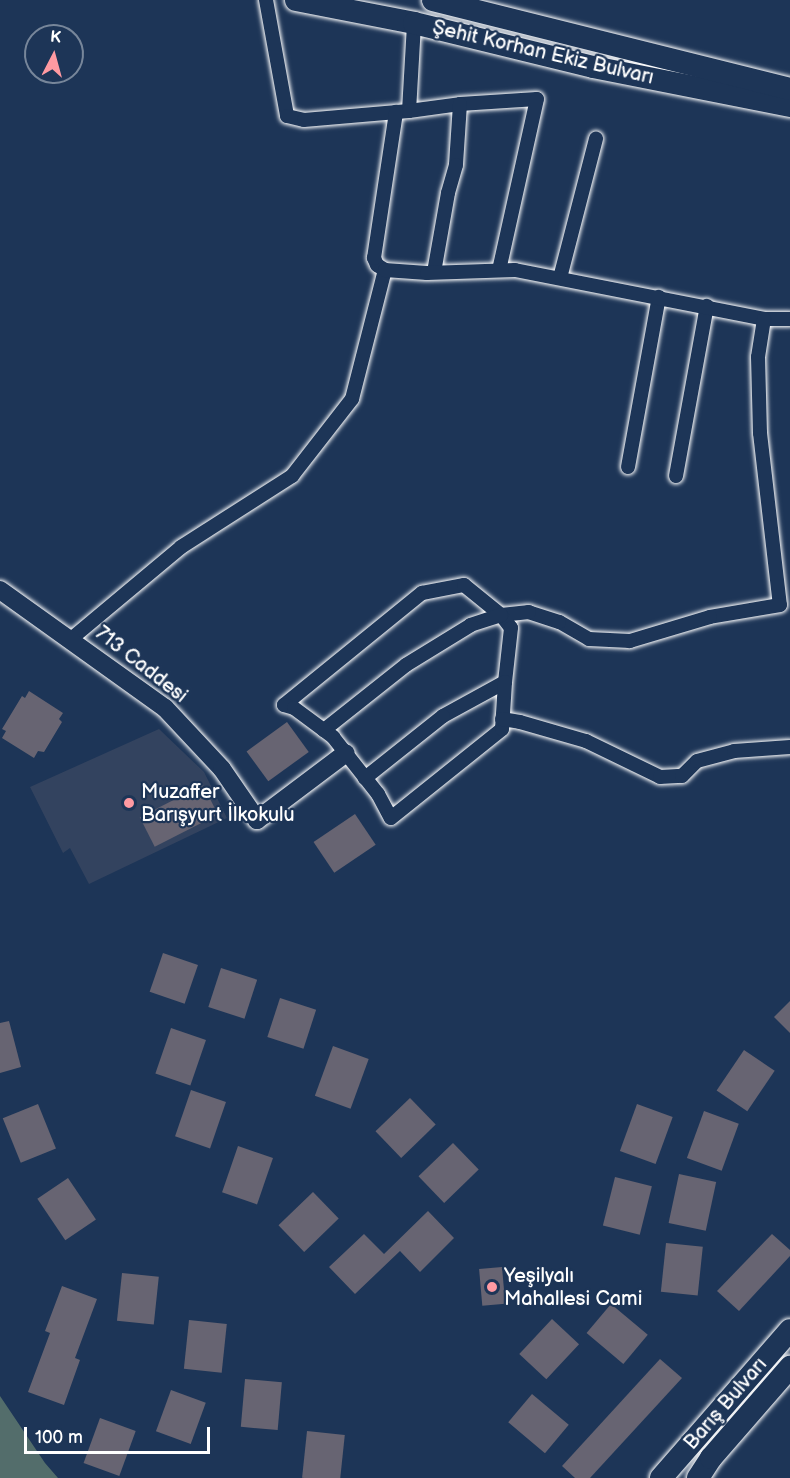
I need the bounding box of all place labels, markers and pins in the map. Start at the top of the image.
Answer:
place label: Muzaffer Barışyurt İlkokulu [141,780,295,827]
marker: Muzaffer Barışyurt İlkokulu [122,796,136,810]
place label: Yeşilyalı Mahallesi Cami [504,1264,642,1311]
marker: Yeşilyalı Mahallesi Cami [485,1280,499,1294]

